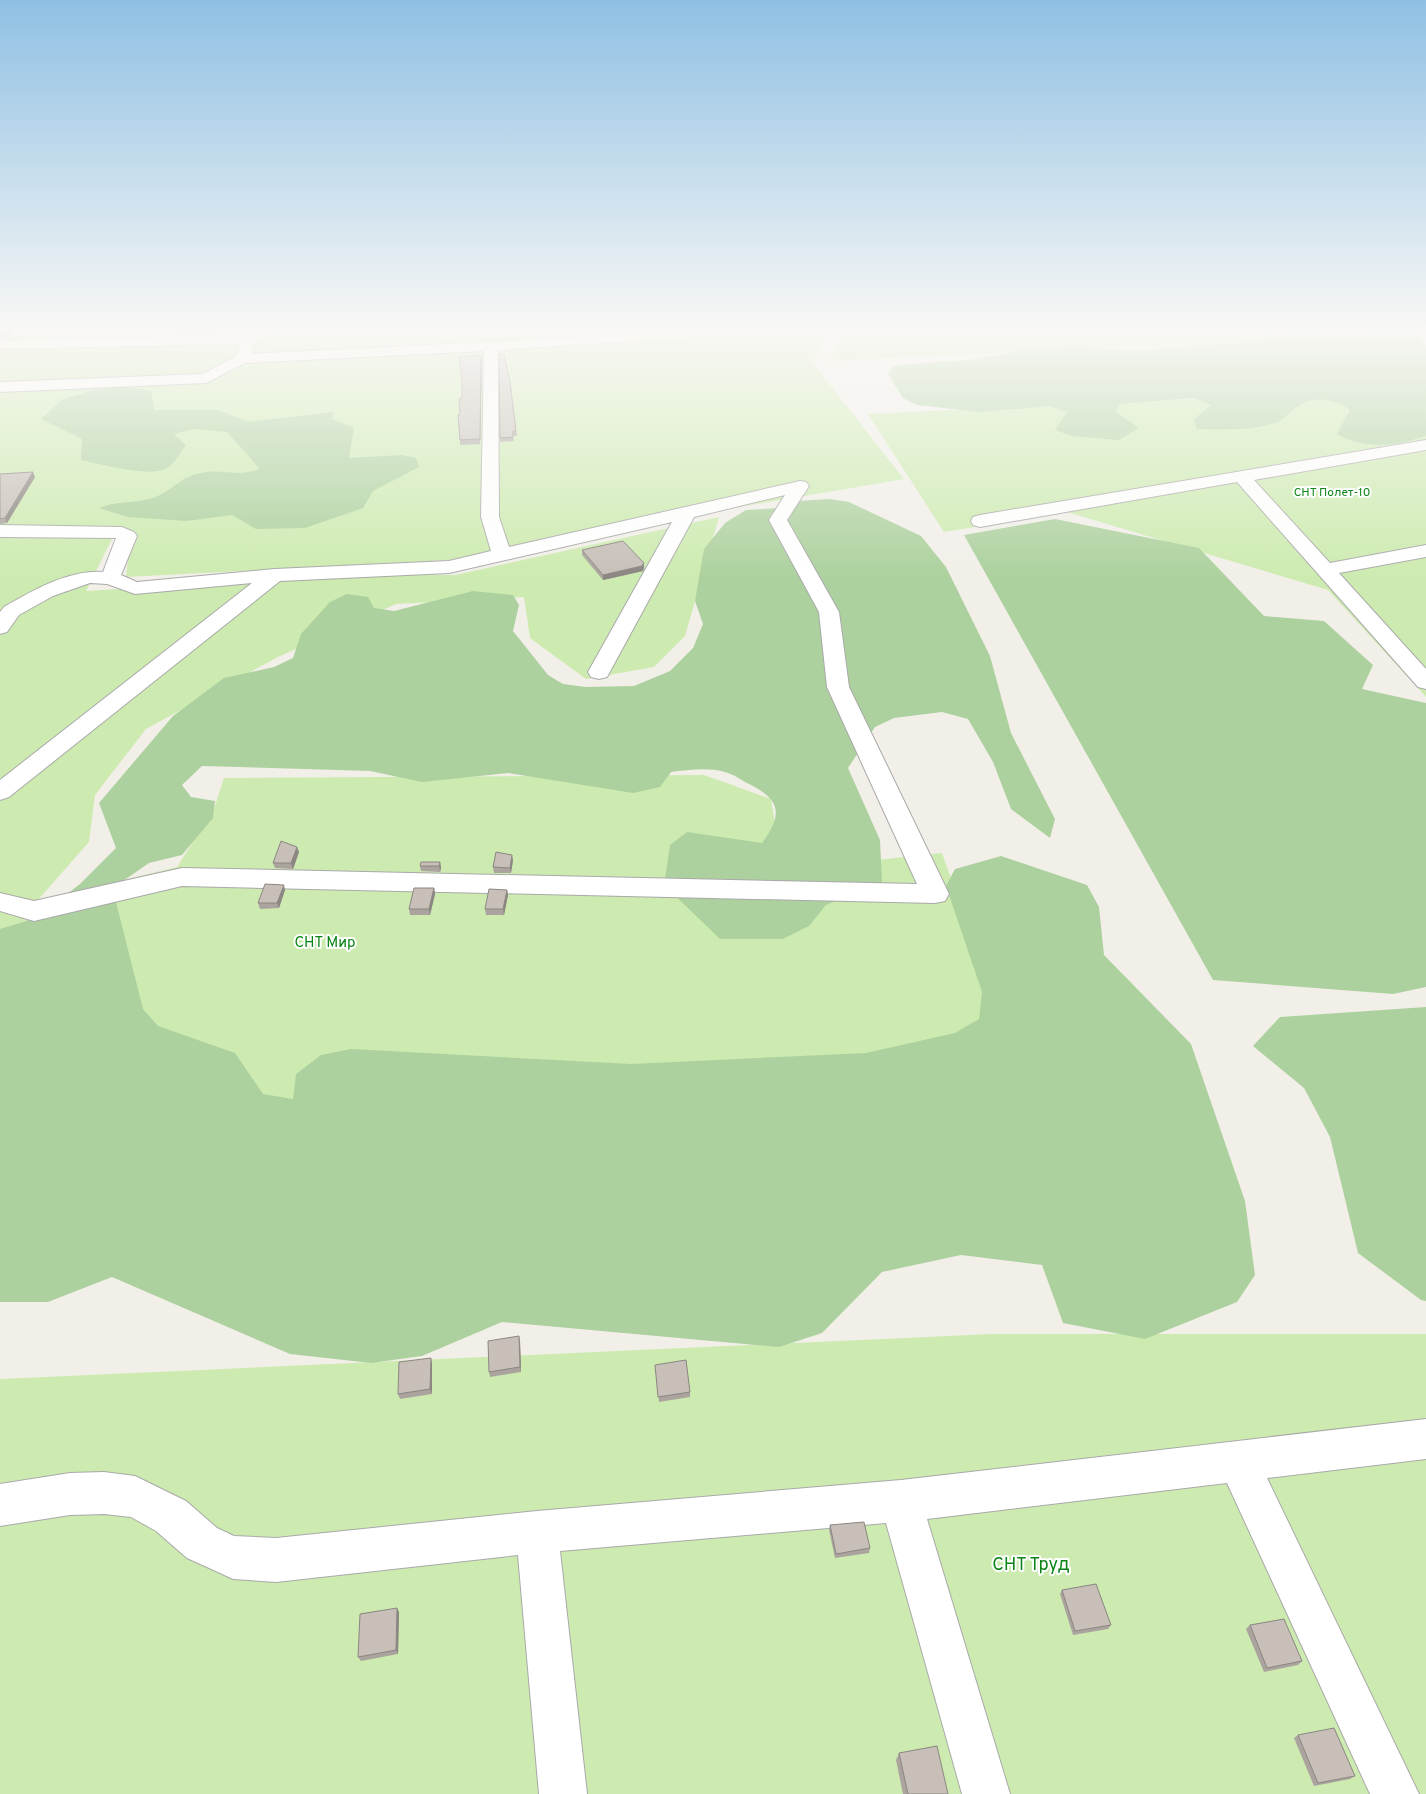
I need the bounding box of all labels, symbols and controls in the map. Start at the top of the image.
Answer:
park label: СНТ Полет-10 [1294,485,1370,501]
park label: СНТ Мир [294,934,356,953]
park label: СНТ Труд [992,1554,1070,1577]

